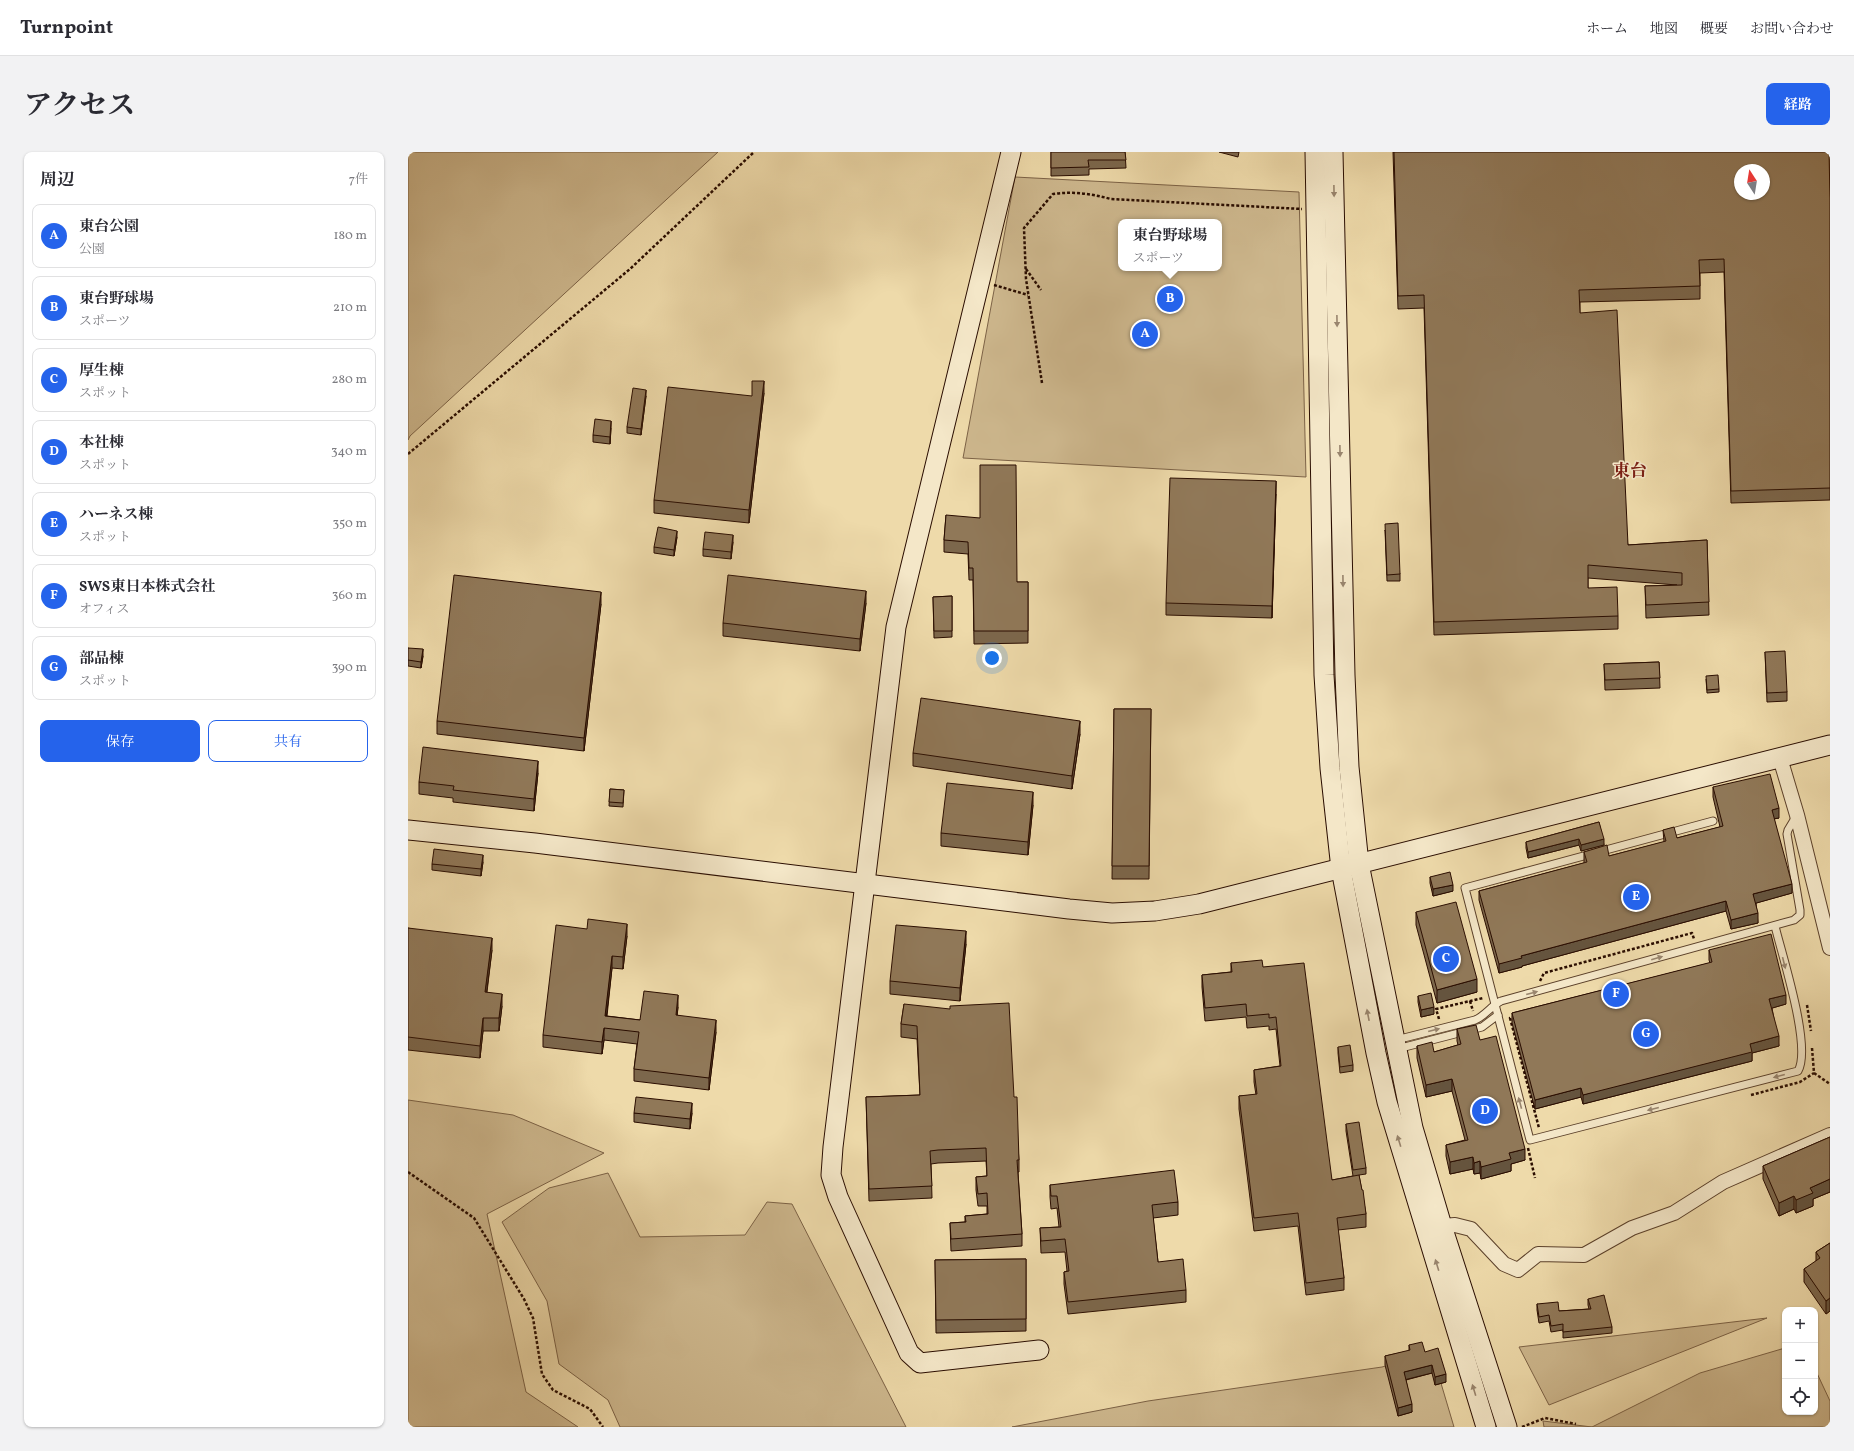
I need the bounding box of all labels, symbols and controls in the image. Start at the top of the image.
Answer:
text: Turnpoint [20,15,113,41]
text: ホーム [1586,20,1628,39]
text: 地図 [1650,20,1678,39]
text: 概要 [1700,20,1728,39]
text: お問い合わせ [1750,20,1834,39]
button: 経路 [1766,83,1830,125]
text: アクセス [24,87,135,126]
north arrow [1734,164,1770,200]
text: 周辺 [40,169,74,192]
text: 7件 [349,171,368,189]
one-way arrow [1331,185,1337,198]
text: 東台公園 [79,217,139,238]
popup [1118,219,1222,271]
text: 東台野球場 [1132,226,1208,247]
text: A [49,227,59,245]
text: 180 m [333,227,367,245]
text: 公園 [79,241,105,259]
text: スポーツ [1132,250,1184,268]
pin: B [1157,284,1183,314]
text: 東台野球場 [79,289,154,310]
text: B [50,299,58,317]
text: 210 m [333,299,367,317]
text: スポーツ [79,313,130,331]
one-way arrow [1334,315,1340,328]
pin: A [1132,319,1158,349]
text: 厚生棟 [79,361,124,382]
text: C [50,371,58,389]
text: 280 m [331,371,367,389]
text: スポット [79,385,131,403]
text: 本社棟 [79,433,124,454]
text: D [49,443,59,461]
text: 340 m [331,443,367,461]
one-way arrow [1337,445,1343,458]
text: スポット [79,457,131,475]
district label: 東台 [1613,460,1647,483]
text: ハーネス棟 [79,505,153,526]
text: E [50,515,58,533]
text: 350 m [332,515,367,533]
text: スポット [79,529,131,547]
one-way arrow [1339,575,1346,587]
text: SWS東日本株式会社 [79,577,215,598]
text: F [50,587,58,605]
text: 360 m [332,587,367,605]
text: オフィス [79,601,130,619]
your location [982,648,1002,668]
text: 部品棟 [79,649,124,670]
text: G [49,659,59,677]
text: 390 m [332,659,367,677]
text: スポット [79,673,131,691]
button: 保存 [40,720,200,762]
button: 共有 [208,720,368,762]
pin: E [1623,882,1649,912]
pin: C [1433,944,1459,974]
one-way arrow [1651,955,1663,961]
one-way arrow [1781,958,1787,970]
pin: F [1603,979,1629,1009]
one-way arrow [1526,990,1538,996]
one-way arrow [1365,1008,1371,1021]
pin: G [1633,1019,1659,1049]
one-way arrow [1427,1027,1440,1033]
one-way arrow [1773,1073,1785,1079]
pin: D [1472,1096,1498,1126]
one-way arrow [1517,1096,1523,1108]
one-way arrow [1647,1106,1659,1112]
one-way arrow [1396,1134,1402,1146]
one-way arrow [1434,1259,1440,1271]
map controls [1782,1307,1818,1415]
button: + [1782,1307,1818,1343]
button: − [1782,1343,1818,1379]
button: locate [1782,1379,1818,1415]
one-way arrow [1471,1383,1477,1395]

